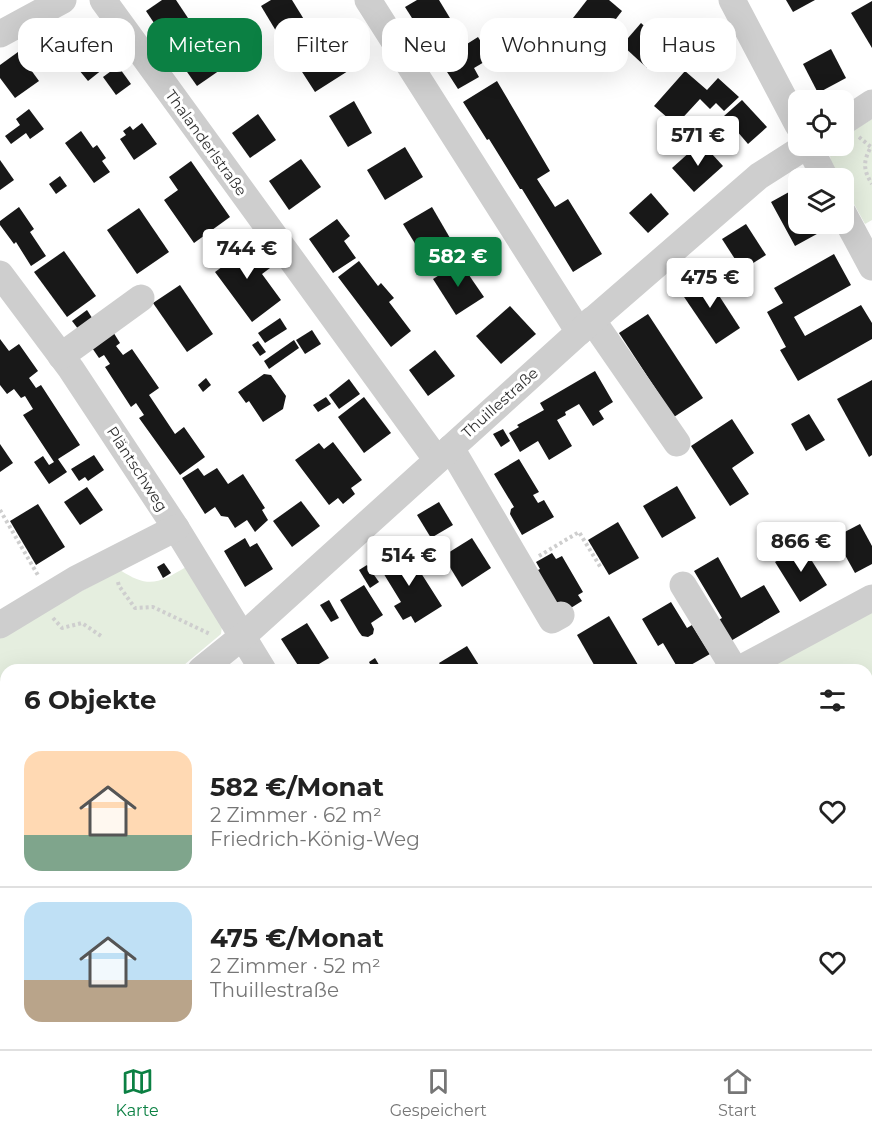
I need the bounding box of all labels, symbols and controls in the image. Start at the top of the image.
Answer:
chip: Kaufen [18,18,135,72]
chip: Mieten [147,18,262,72]
chip: Filter [274,18,370,72]
chip: Neu [382,18,468,72]
chip: Wohnung [480,18,628,72]
chip: Haus [640,18,736,72]
street label: Thalanderlstraße [162,86,251,199]
map controls [788,90,854,234]
button: locate [788,90,854,156]
pin: 571 € [656,116,740,167]
text: 571 € [671,123,725,147]
button: layers [788,168,854,234]
pin: 744 € [205,229,289,280]
text: 744 € [217,236,277,260]
pin: 582 € [416,237,500,288]
text: 582 € [429,244,487,268]
pin: 475 € [668,258,752,309]
text: 475 € [681,265,739,289]
street label: Thuillestraße [457,363,542,442]
street label: Pläntschweg [103,423,172,515]
pin: 866 € [759,522,843,573]
text: 866 € [771,529,831,553]
pin: 514 € [367,536,451,587]
text: 514 € [381,543,437,567]
text: 6 Objekte [24,684,156,716]
icon: filters [816,684,849,717]
text: 582 €/Monat [210,771,384,803]
icon: home [72,775,144,847]
icon: heart [816,795,849,828]
text: 2 Zimmer · 62 m² [210,803,382,827]
text: Friedrich-König-Weg [210,827,420,851]
text: 475 €/Monat [210,922,384,954]
icon: home [72,926,144,998]
icon: heart [816,946,849,979]
text: 2 Zimmer · 52 m² [210,954,381,978]
text: Thuillestraße [210,978,339,1002]
tab: Karte [116,1065,159,1120]
tab: Gespeichert [390,1065,487,1120]
tab: Start [718,1065,756,1120]

